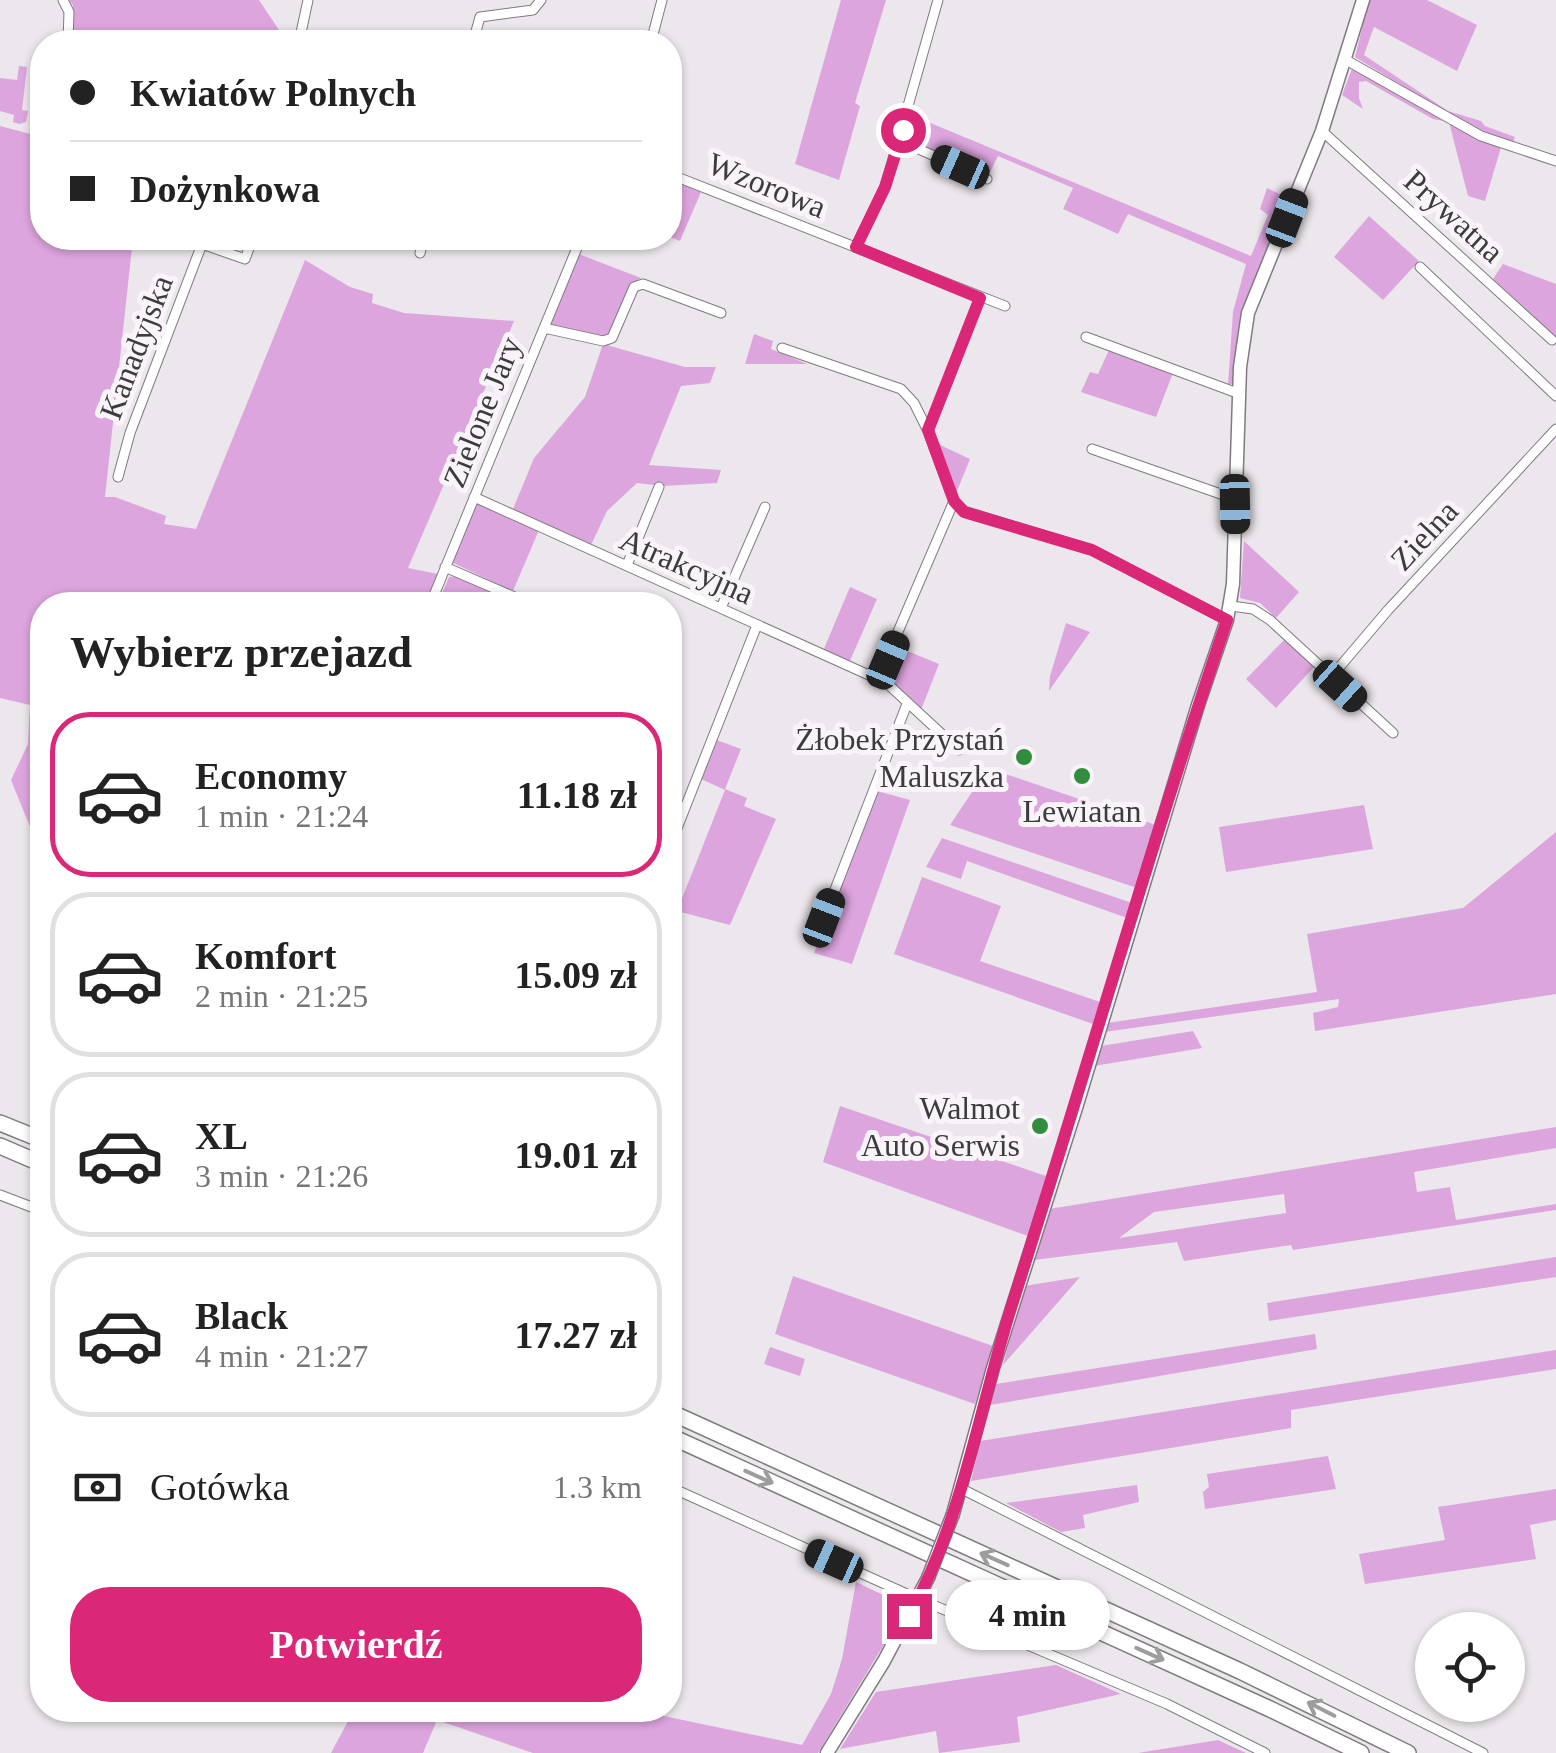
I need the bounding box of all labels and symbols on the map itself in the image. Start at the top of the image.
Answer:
route start [881,108,926,153]
car [926,141,994,193]
street label: Wzorowa [703,145,831,225]
street label: Prywatna [1397,162,1511,270]
car [1262,185,1312,251]
street label: Kanadyjska [92,270,180,424]
street label: Zielone Jary [436,332,528,492]
car [1219,474,1251,534]
street label: Zielna [1383,493,1465,577]
street label: Atrakcyjna [615,521,759,611]
car [862,627,914,693]
car [1308,655,1372,717]
place label: Żłobek Przystań Maluszka [795,721,1004,794]
marker: Żłobek Przystań Maluszka [1013,746,1035,768]
marker: Lewiatan [1071,765,1093,787]
place label: Lewiatan [1022,793,1142,829]
car [799,885,849,951]
place label: Walmot Auto Serwis [861,1090,1020,1163]
marker: Walmot Auto Serwis [1029,1115,1051,1137]
one-way arrow [743,1468,773,1487]
car [800,1535,868,1587]
one-way arrow [980,1549,1010,1568]
callout: 4 min [944,1581,1109,1651]
route end [887,1594,932,1639]
one-way arrow [1134,1646,1165,1664]
one-way arrow [1307,1699,1336,1718]

